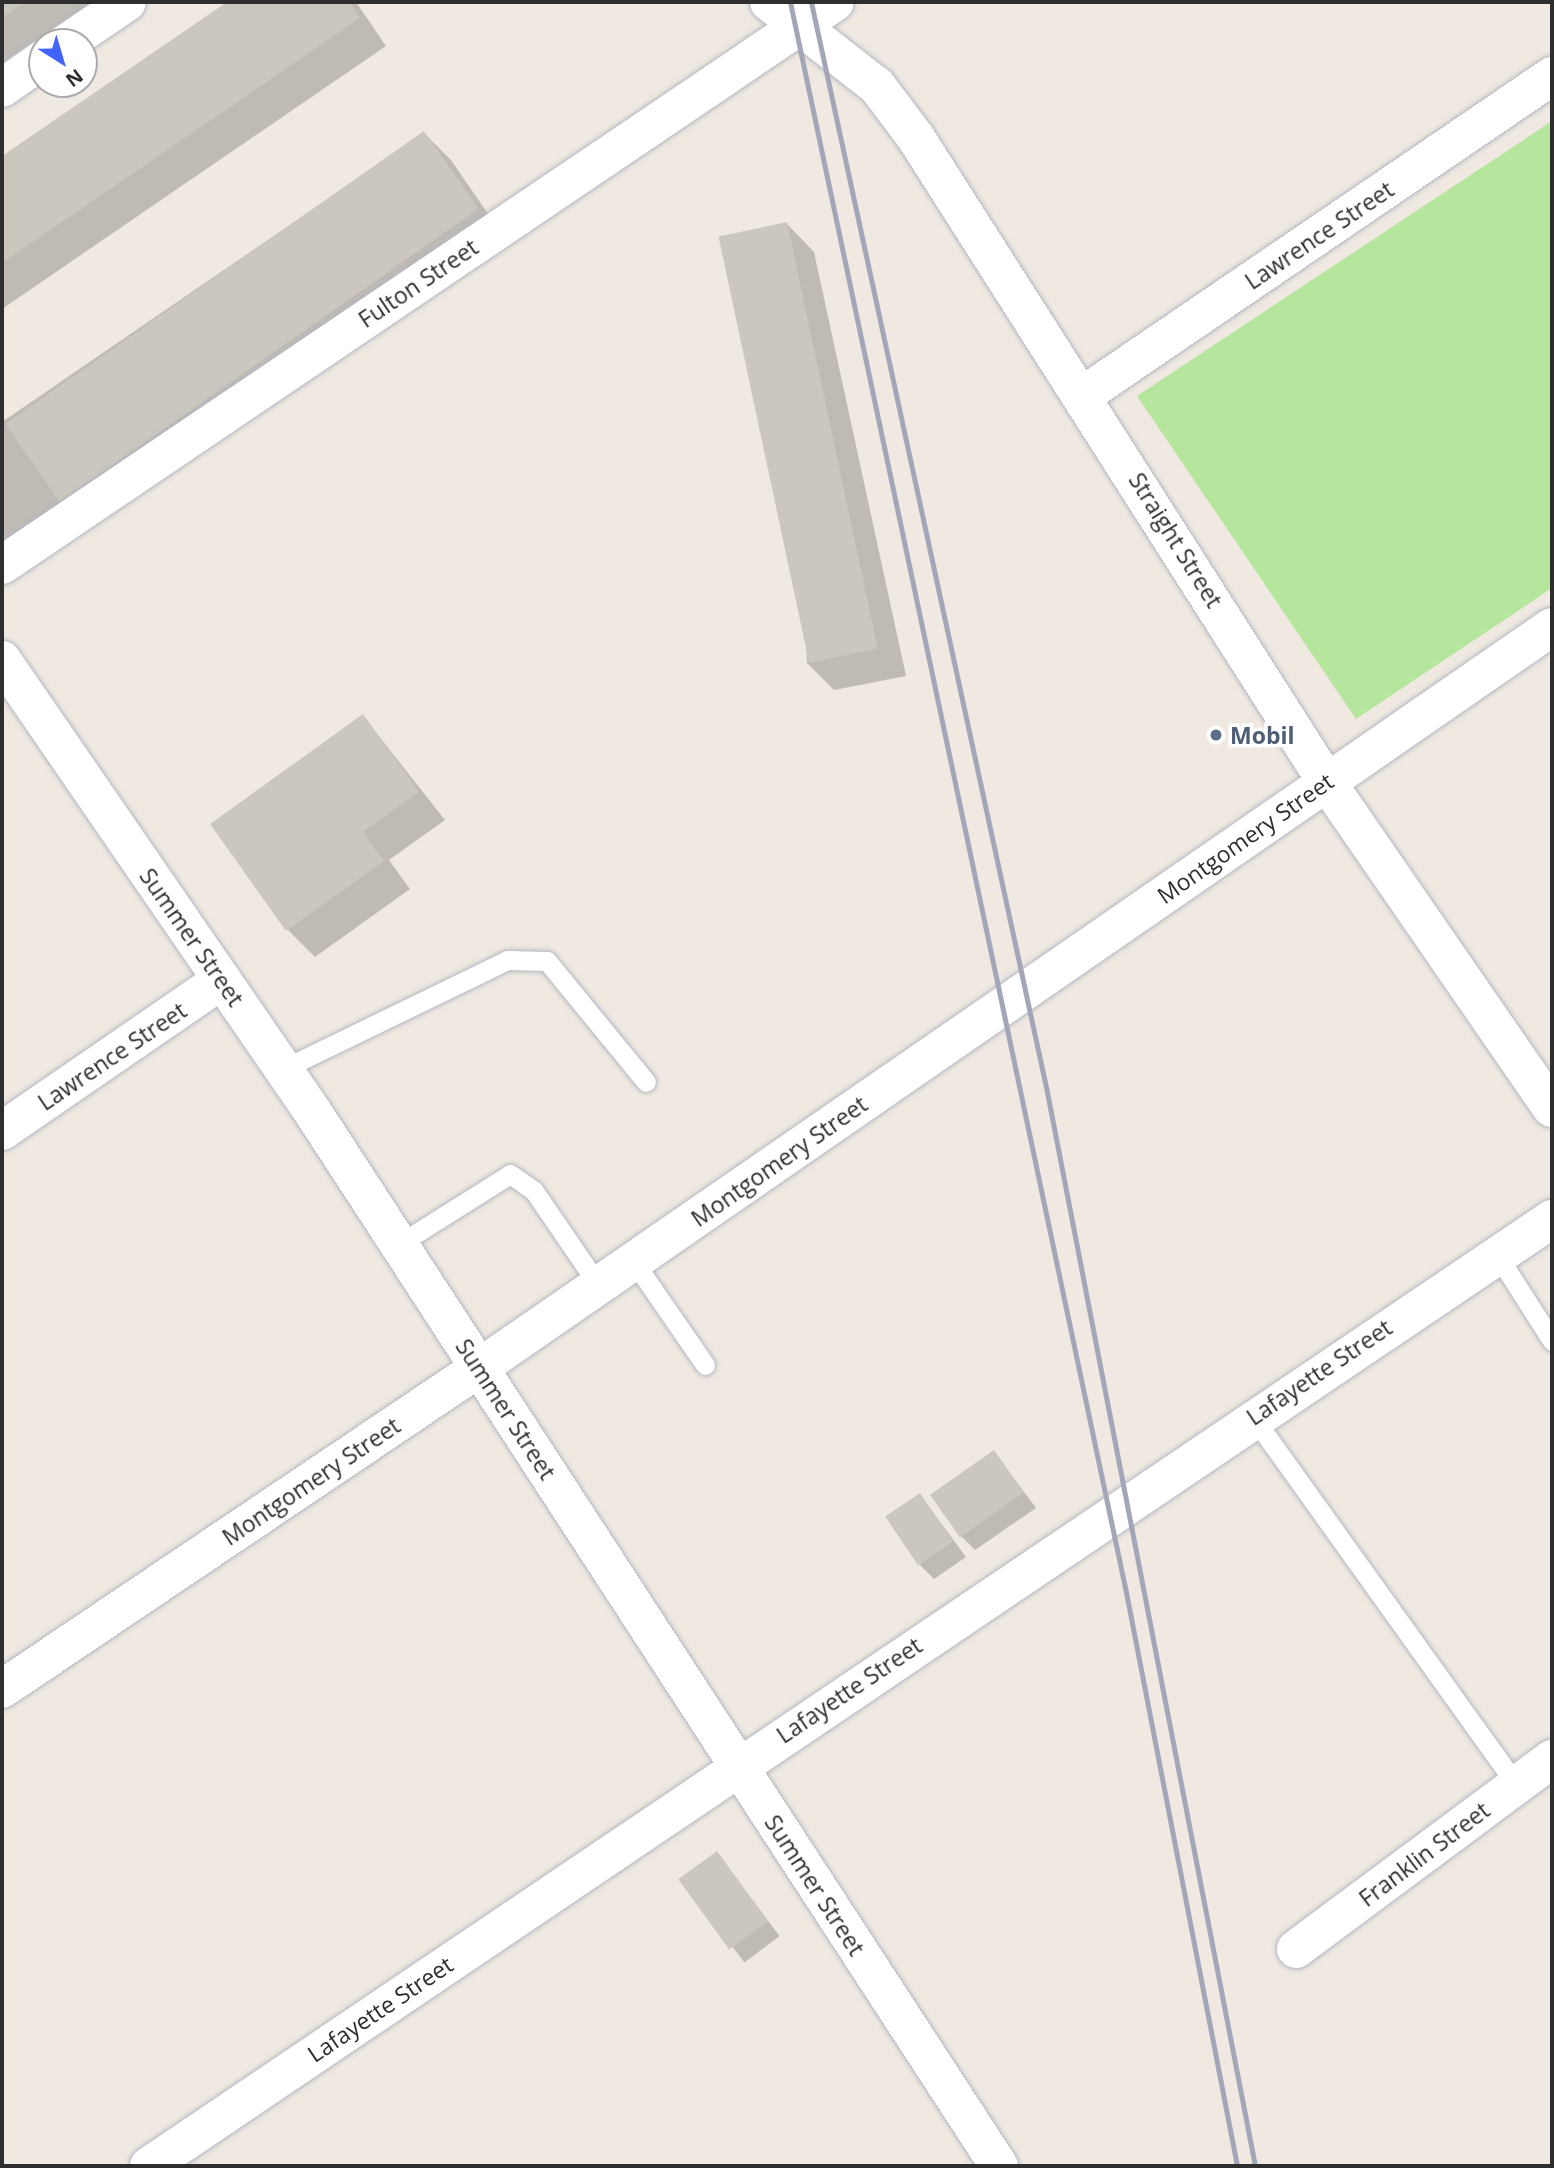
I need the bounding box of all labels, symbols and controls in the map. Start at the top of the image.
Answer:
north arrow [28,28,98,98]
text: N [60,63,88,93]
street label: Lawrence Street [1239,175,1399,295]
street label: Fulton Street [353,233,483,333]
street label: Straight Street [1124,467,1228,613]
place label: Mobil [1230,721,1295,749]
marker: Mobil [1208,727,1224,743]
street label: Montgomery Street [1152,767,1338,909]
street label: Summer Street [134,863,250,1011]
street label: Lawrence Street [32,996,192,1116]
street label: Montgomery Street [686,1090,872,1232]
street label: Lafayette Street [1241,1313,1397,1431]
street label: Summer Street [450,1334,562,1484]
street label: Montgomery Street [217,1411,405,1551]
street label: Lafayette Street [771,1631,927,1749]
street label: Franklin Street [1353,1796,1495,1912]
street label: Summer Street [759,1810,871,1960]
street label: Lafayette Street [302,1950,458,2068]

